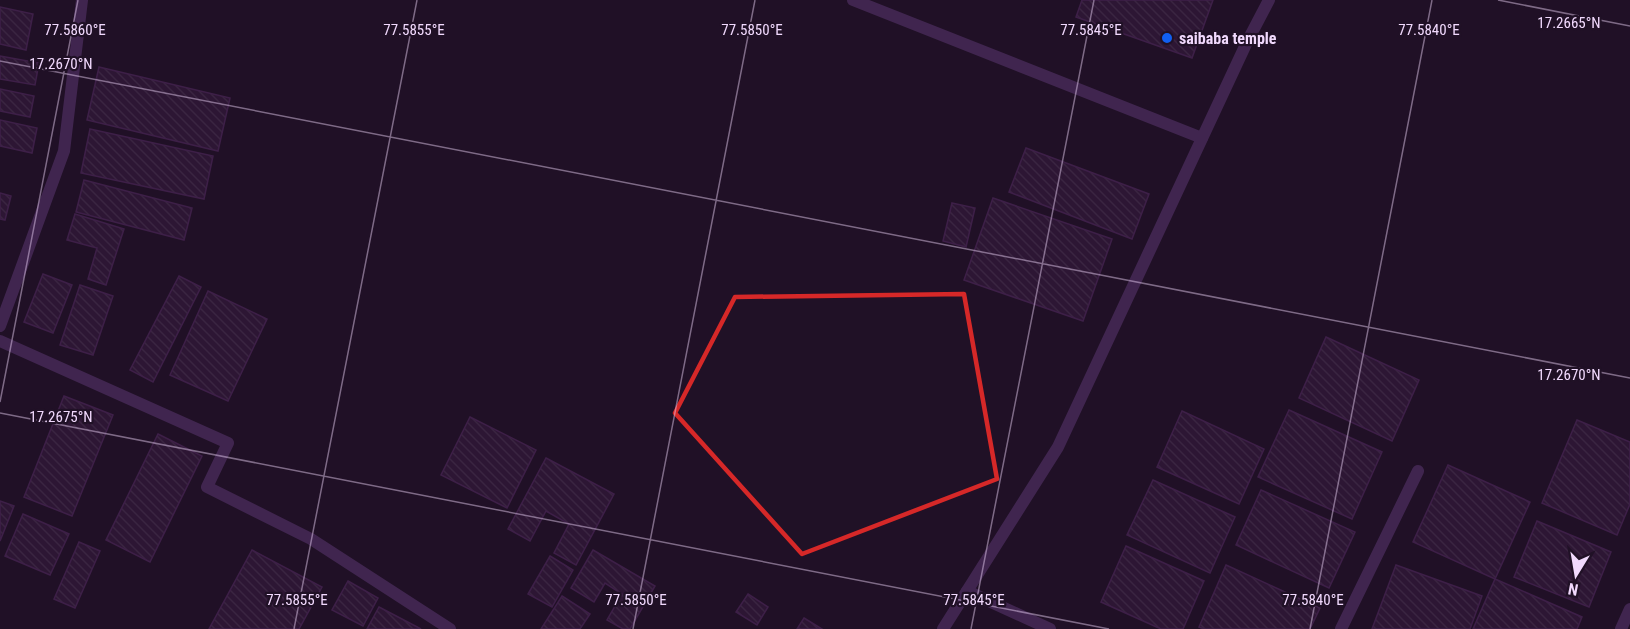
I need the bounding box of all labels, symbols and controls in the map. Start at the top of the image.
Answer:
text: 17.2665°N [1537,14,1601,32]
text: 77.5860°E [44,21,106,39]
text: 77.5855°E [383,21,445,39]
text: 77.5850°E [721,21,783,39]
text: 77.5845°E [1060,21,1122,39]
text: 77.5840°E [1398,21,1460,39]
place label: saibaba temple [1179,29,1277,48]
marker: saibaba temple [1160,31,1174,45]
text: 17.2670°N [29,55,93,73]
text: 17.2670°N [1537,366,1601,384]
text: 17.2675°N [29,408,93,426]
north arrow [1546,545,1606,605]
text: N [1567,579,1580,599]
text: 77.5855°E [266,591,328,609]
text: 77.5850°E [605,591,667,609]
text: 77.5845°E [943,591,1005,609]
text: 77.5840°E [1282,591,1344,609]

